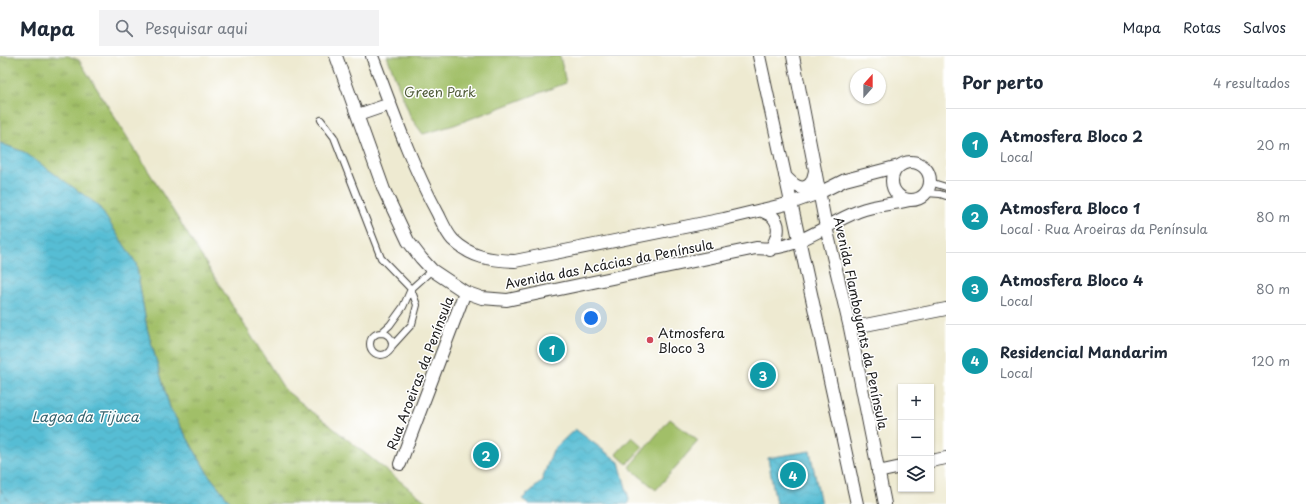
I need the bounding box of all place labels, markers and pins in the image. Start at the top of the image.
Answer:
place label: Atmosfera Bloco 3 [658,323,725,357]
pin: 1 [539,334,565,364]
marker: Atmosfera Bloco 3 [645,335,655,345]
pin: 3 [750,360,776,390]
pin: 2 [473,440,499,470]
pin: 4 [780,460,806,490]

